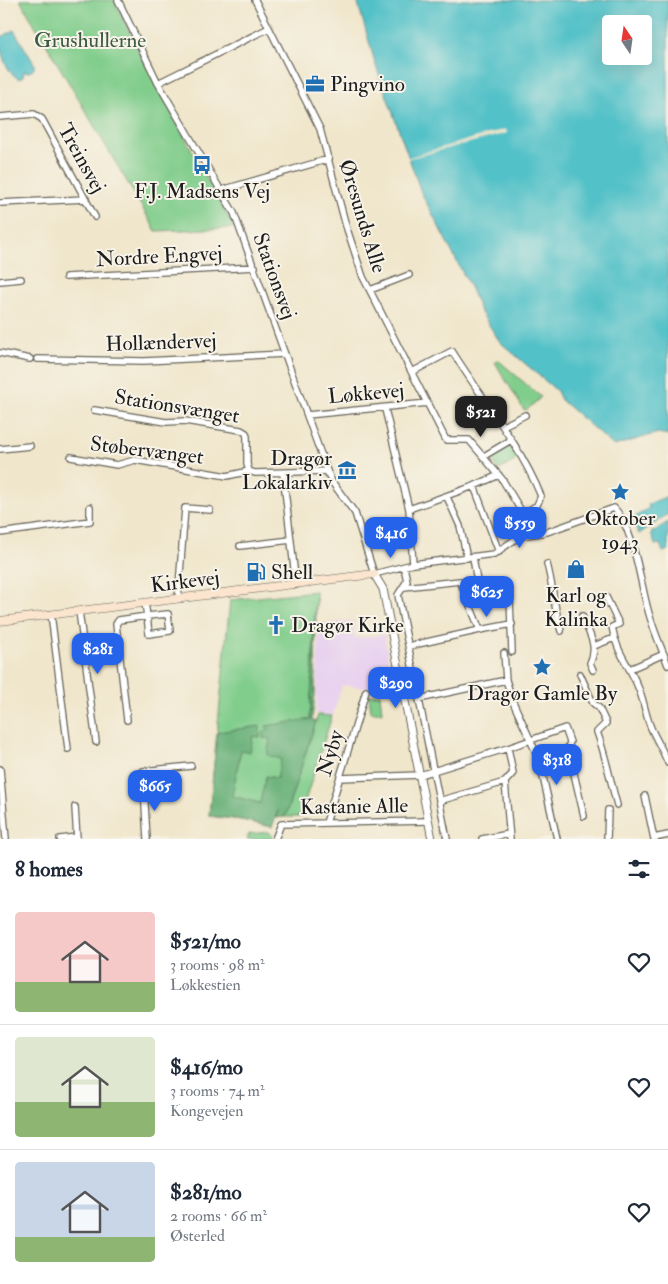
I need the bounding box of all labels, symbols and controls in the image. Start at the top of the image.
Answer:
north arrow [602,15,652,65]
map controls [602,15,652,65]
park label: Grushullerne [34,27,146,54]
place label: Pingvino [330,71,405,98]
office icon: Pingvino [304,73,326,95]
street label: Treinsvej [51,118,112,198]
bus stop icon: F.J. Madsens Vej [191,154,213,176]
street label: Øresunds Alle [332,156,393,276]
place label: F.J. Madsens Vej [134,178,270,205]
street label: Stationsvej [246,229,303,323]
street label: Nordre Engvej [95,240,223,273]
street label: Hollændervej [105,327,217,358]
street label: Løkkevej [327,377,405,410]
street label: Stationsvænget [113,383,241,430]
pin: $521 [451,396,511,438]
text: $521 [466,402,496,422]
street label: Støbervænget [89,430,205,471]
place label: Dragør Lokalarkiv [242,445,333,496]
museum icon: Dragør Lokalarkiv [336,459,358,481]
place icon: Oktober 1943 [609,481,631,503]
place label: Oktober 1943 [585,505,655,556]
pin: $559 [490,506,550,549]
text: $559 [504,513,536,533]
pin: $416 [361,516,421,559]
text: $416 [375,523,407,543]
shop icon: Karl og Kalinka [565,558,587,580]
place label: Shell [271,559,314,586]
fuel station icon: Shell [245,561,267,583]
street label: Kirkevej [149,564,221,599]
pin: $625 [457,576,517,618]
text: $625 [471,582,503,602]
place label: Karl og Kalinka [544,582,608,633]
place label: Dragør Kirke [291,612,404,639]
church icon: Dragør Kirke [265,614,287,636]
pin: $281 [68,632,128,675]
text: $281 [83,639,113,659]
place icon: Dragør Gamle By [531,656,553,678]
pin: $290 [366,666,426,709]
text: $290 [379,673,413,693]
place label: Dragør Gamle By [467,680,618,707]
street label: Nyby [311,726,350,780]
pin: $318 [527,744,587,786]
text: $318 [543,750,571,770]
pin: $665 [125,770,185,812]
text: $665 [139,776,171,796]
street label: Kastanie Alle [300,792,409,821]
icon: filters [625,855,653,883]
text: 8 homes [15,856,83,883]
text: $521/mo [170,928,241,955]
icon: home [55,932,115,992]
icon: heart [625,948,653,976]
text: 3 rooms · 98 m² [170,955,265,975]
text: Løkkestien [170,975,241,995]
text: $416/mo [170,1054,243,1081]
icon: home [55,1057,115,1117]
icon: heart [625,1073,653,1101]
text: 3 rooms · 74 m² [170,1081,264,1101]
text: Kongevejen [170,1101,244,1121]
text: $281/mo [170,1179,242,1206]
icon: home [55,1182,115,1242]
icon: heart [625,1198,653,1226]
text: 2 rooms · 66 m² [170,1206,267,1226]
text: Østerled [170,1226,225,1246]

